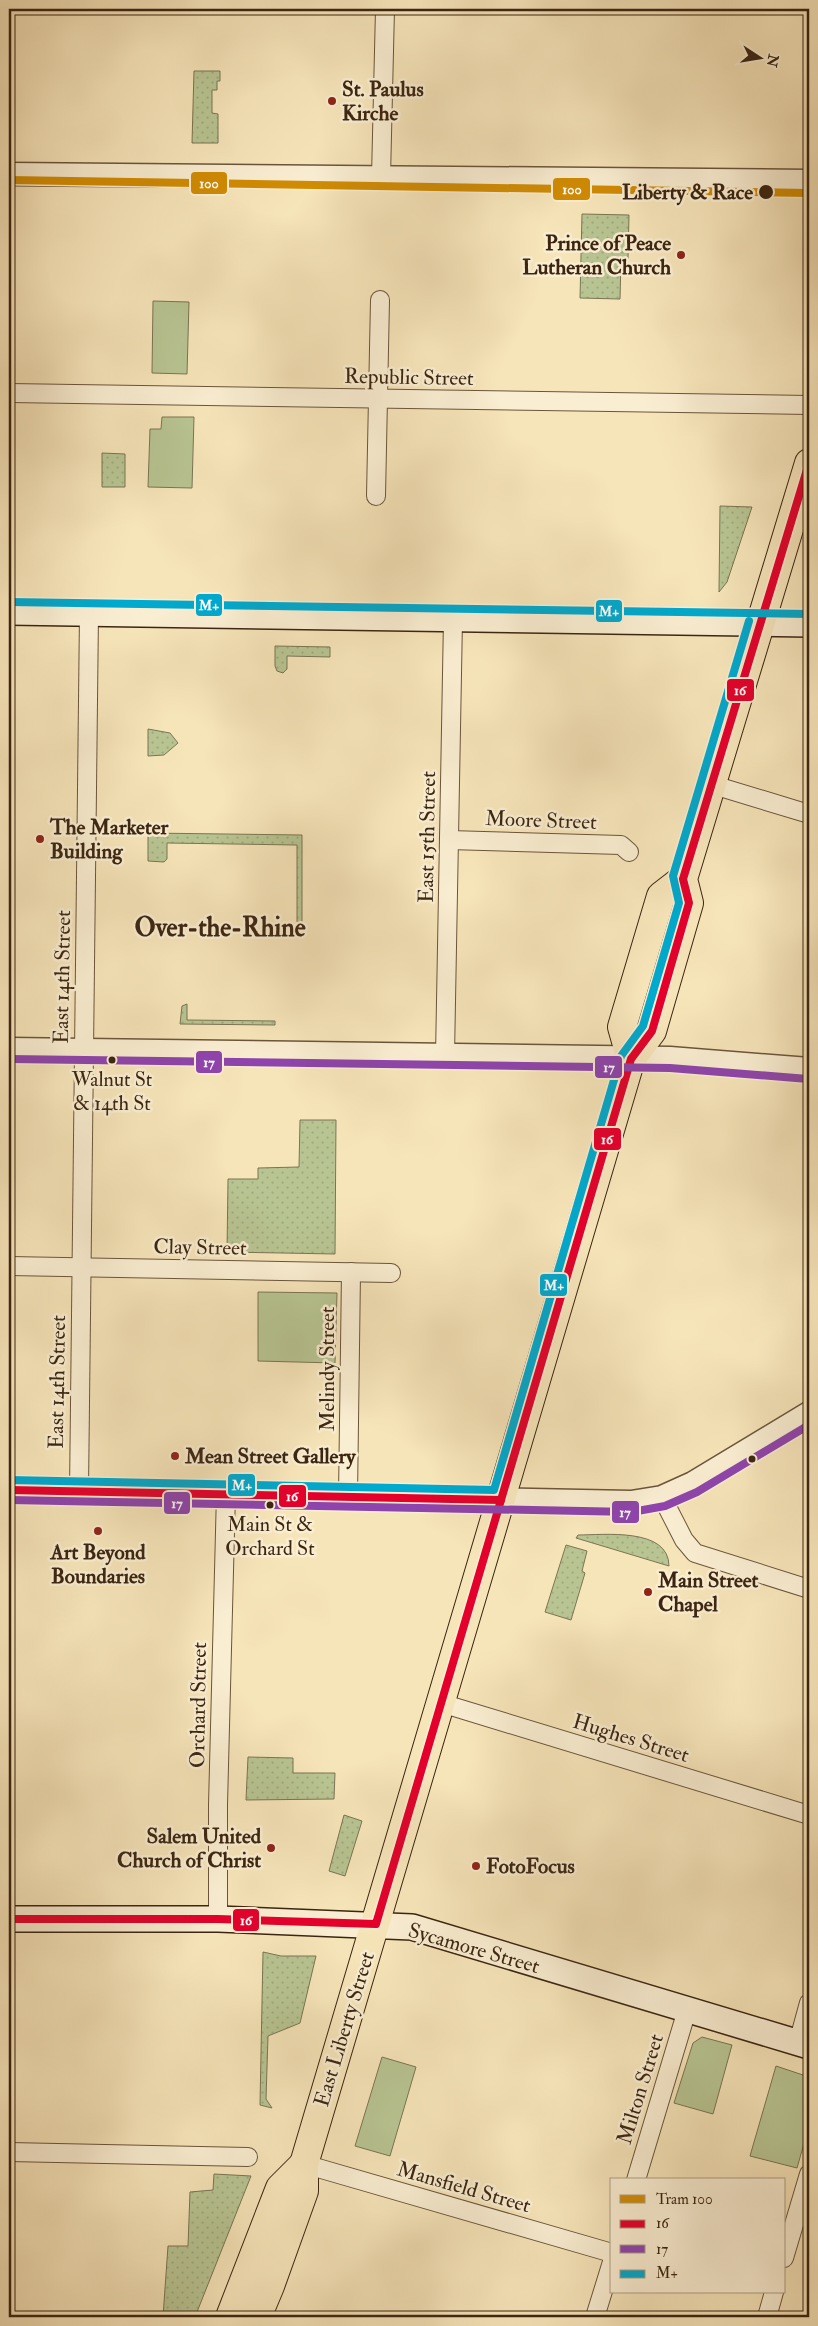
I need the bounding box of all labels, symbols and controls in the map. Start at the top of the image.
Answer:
north arrow [736,32,786,82]
text: N [763,52,782,69]
place label: St. Paulus Kirche [342,76,424,127]
marker: St. Paulus Kirche [326,95,338,107]
line badge: 100 [190,171,228,195]
text: 100 [199,175,219,192]
line badge: 100 [552,177,591,201]
place label: Liberty & Race [622,179,753,206]
text: 100 [562,181,582,198]
marker: Liberty & Race [757,183,775,201]
place label: Prince of Peace Lutheran Church [522,230,671,281]
marker: Prince of Peace Lutheran Church [675,249,687,261]
street label: Republic Street [344,363,474,392]
line badge: M+ [195,593,223,617]
text: M+ [198,597,219,614]
line badge: M+ [595,599,623,623]
text: M+ [598,603,619,620]
line badge: 16 [726,678,755,702]
text: 16 [734,682,747,699]
street label: East 15th Street [413,771,442,903]
street label: Moore Street [485,805,597,836]
place label: The Marketer Building [49,814,169,865]
marker: The Marketer Building [34,833,46,845]
street label: East 14th Street [48,910,77,1044]
district label: Over-the-Rhine [134,912,306,944]
line badge: 17 [195,1050,223,1074]
text: 17 [203,1054,215,1071]
marker: Walnut St & 14th St [107,1055,117,1065]
line badge: 17 [594,1055,623,1079]
text: 17 [603,1059,615,1076]
place label: Walnut St & 14th St [71,1067,153,1116]
line badge: 16 [593,1127,622,1151]
text: 16 [601,1131,614,1148]
street label: Clay Street [153,1233,247,1262]
line badge: M+ [539,1273,568,1297]
text: M+ [543,1277,564,1294]
street label: Melindy Street [314,1306,341,1432]
street label: East 14th Street [43,1315,72,1449]
place label: Mean Street Gallery [184,1443,356,1470]
marker: Mean Street Gallery [169,1450,181,1462]
unlabelled marker [747,1454,757,1464]
line badge: M+ [227,1473,256,1497]
text: M+ [231,1477,252,1494]
line badge: 16 [278,1484,307,1508]
text: 16 [286,1488,299,1505]
line badge: 17 [163,1491,191,1515]
text: 17 [171,1495,183,1512]
marker: Main St & Orchard St [265,1500,275,1510]
line badge: 17 [611,1500,640,1524]
text: 17 [619,1504,631,1521]
place label: Main St & Orchard St [225,1512,315,1561]
marker: Art Beyond Boundaries [92,1525,104,1537]
place label: Art Beyond Boundaries [49,1539,146,1590]
place label: Main Street Chapel [657,1567,758,1618]
marker: Main Street Chapel [642,1586,654,1598]
street label: Orchard Street [184,1642,213,1768]
street label: Hughes Street [569,1708,692,1769]
place label: Salem United Church of Christ [117,1823,262,1874]
marker: Salem United Church of Christ [265,1842,277,1854]
place label: FotoFocus [486,1853,575,1880]
marker: FotoFocus [470,1860,482,1872]
line badge: 16 [232,1908,260,1932]
text: 16 [240,1912,253,1929]
street label: Sycamore Street [405,1917,543,1980]
street label: East Liberty Street [308,1948,381,2110]
street label: Milton Street [611,2031,670,2148]
street label: Mansfield Street [394,2156,534,2220]
legend [610,2178,786,2294]
text: Tram 100 [656,2190,713,2209]
text: 16 [656,2214,670,2233]
text: 17 [656,2240,668,2259]
text: M+ [656,2264,678,2283]

